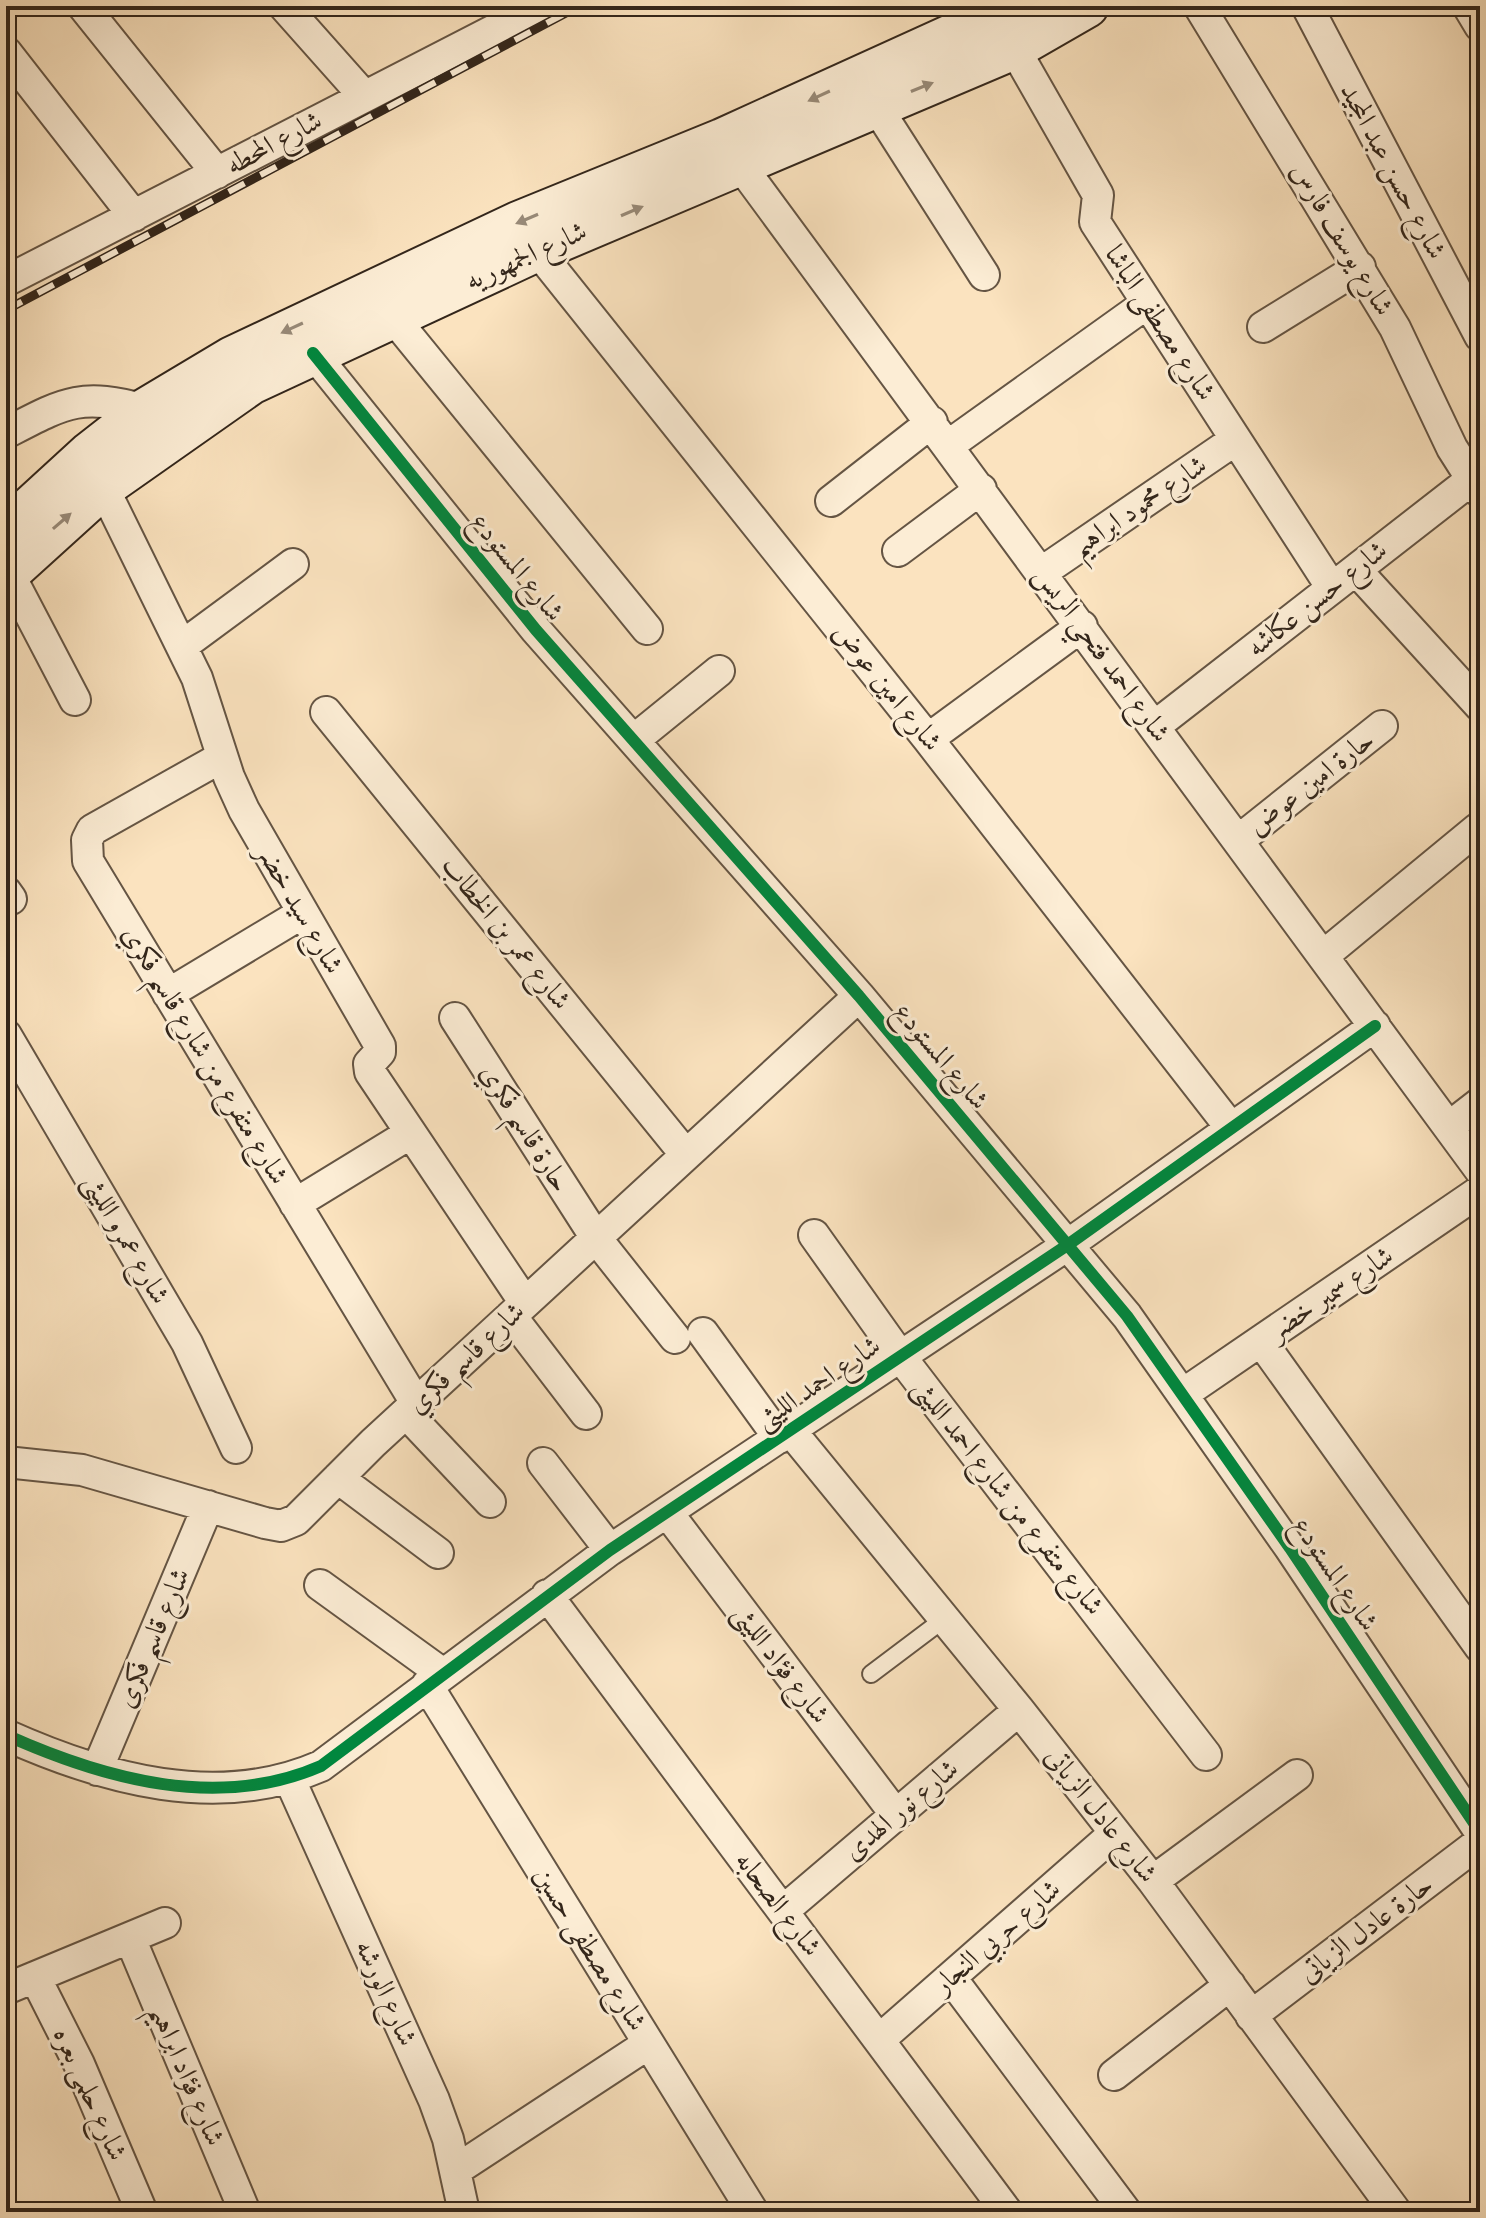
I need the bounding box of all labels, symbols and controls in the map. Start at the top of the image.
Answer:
street label: شارع حسن عبد المجيد [1327,77,1454,268]
one-way arrow [910,80,934,93]
one-way arrow [807,89,830,103]
street label: شارع المحطه [220,103,331,187]
street label: شارع يوسف فارس [1278,156,1402,325]
one-way arrow [620,204,644,217]
one-way arrow [516,212,539,225]
street label: شارع الجمهوريه [460,214,594,303]
street label: شارع مصطفى الباشا [1092,239,1223,410]
one-way arrow [280,322,303,335]
street label: شارع محمود ابراهيم [1064,448,1219,572]
street label: شارع المستودع [458,505,572,632]
one-way arrow [52,513,72,530]
street label: شارع حسن عكاشه [1240,533,1398,669]
street label: شارع احمد فتحي الريس [1020,559,1178,754]
street label: شارع امين عوض [821,616,950,762]
street label: حارة امين عوض [1240,722,1382,844]
street label: شارع سيد خضر [243,835,351,983]
street label: شارع عمر بن الخطاب [429,849,579,1020]
street label: شارع متفرع من شارع قاسم فكري [106,919,296,1196]
street label: شارع المستودع [882,995,996,1121]
street label: حارة قاسم فكري [464,1057,578,1204]
street label: شارع عمرو الليثى [70,1168,177,1313]
street label: شارع سمير خضر [1259,1238,1403,1353]
street label: شارع قاسم فكري [400,1294,538,1428]
street label: شارع احمد الليثى [749,1328,890,1442]
street label: شارع متفرع من شارع احمد الليثى [901,1371,1112,1626]
street label: شارع المستودع [1280,1510,1386,1641]
street label: شارع قاسم فكرى [108,1563,206,1717]
street label: شارع فؤاد الليثى [721,1597,837,1734]
street label: شارع عادل الزياتى [1033,1740,1165,1893]
street label: شارع نور الهدى [836,1752,969,1872]
street label: شارع الصحابه [723,1844,829,1967]
street label: شارع مصطفى حسين [521,1860,655,2041]
street label: حارة عادل الزياتى [1292,1867,1440,1991]
street label: شارع حربي النجار [924,1872,1071,2008]
street label: شارع الورشه [342,1934,425,2054]
street label: شارع فؤاد ابراهيم [133,1999,233,2155]
street label: شارع حلمى بعره [40,2022,135,2168]

